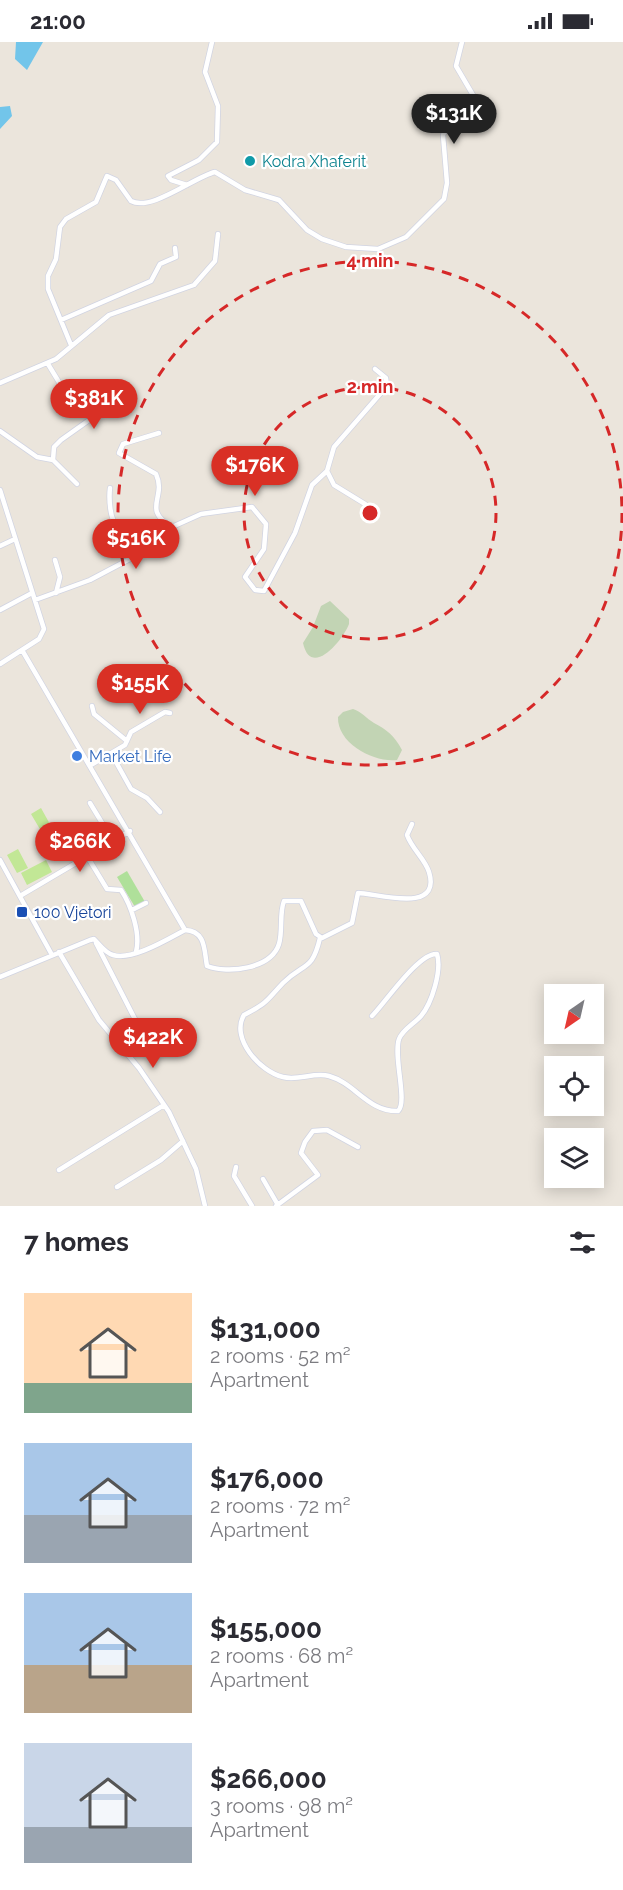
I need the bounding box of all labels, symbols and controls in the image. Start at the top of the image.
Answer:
text: 21:00 [30,8,86,34]
pin: $131K [412,94,496,145]
text: $131K [426,101,482,125]
place label: Kodra Xhaferit [262,152,367,171]
marker: Kodra Xhaferit [243,154,257,168]
text: 4 min [347,250,393,271]
text: 2 min [347,376,393,397]
pin: $381K [52,379,136,430]
text: $381K [64,386,124,410]
pin: $176K [213,446,297,497]
text: $176K [225,453,285,477]
centre of rings [360,503,380,523]
pin: $516K [94,519,178,570]
text: $516K [106,526,166,550]
pin: $155K [98,664,182,715]
text: $155K [111,671,169,695]
place label: Market Life [89,747,171,766]
marker: Market Life [70,749,84,763]
pin: $266K [38,822,122,873]
text: $266K [49,829,111,853]
place label: 100 Vjetori [34,903,112,922]
marker: 100 Vjetori [15,905,29,919]
north arrow [544,984,604,1044]
map controls [544,984,604,1188]
pin: $422K [111,1018,195,1069]
text: $422K [123,1025,183,1049]
button: locate [544,1056,604,1116]
button: layers [544,1128,604,1188]
icon: filters [566,1226,599,1259]
text: 7 homes [24,1227,129,1257]
text: $131,000 [210,1314,321,1344]
icon: home [72,1317,144,1389]
text: 2 rooms · 52 m² [210,1344,351,1368]
text: Apartment [210,1368,309,1392]
text: $176,000 [210,1464,324,1494]
icon: home [72,1467,144,1539]
text: 2 rooms · 72 m² [210,1494,350,1518]
text: Apartment [210,1518,309,1542]
text: $155,000 [210,1614,322,1644]
icon: home [72,1617,144,1689]
text: 2 rooms · 68 m² [210,1644,353,1668]
text: Apartment [210,1668,309,1692]
text: $266,000 [210,1764,327,1794]
icon: home [72,1767,144,1839]
text: 3 rooms · 98 m² [210,1794,353,1818]
text: Apartment [210,1818,309,1842]

